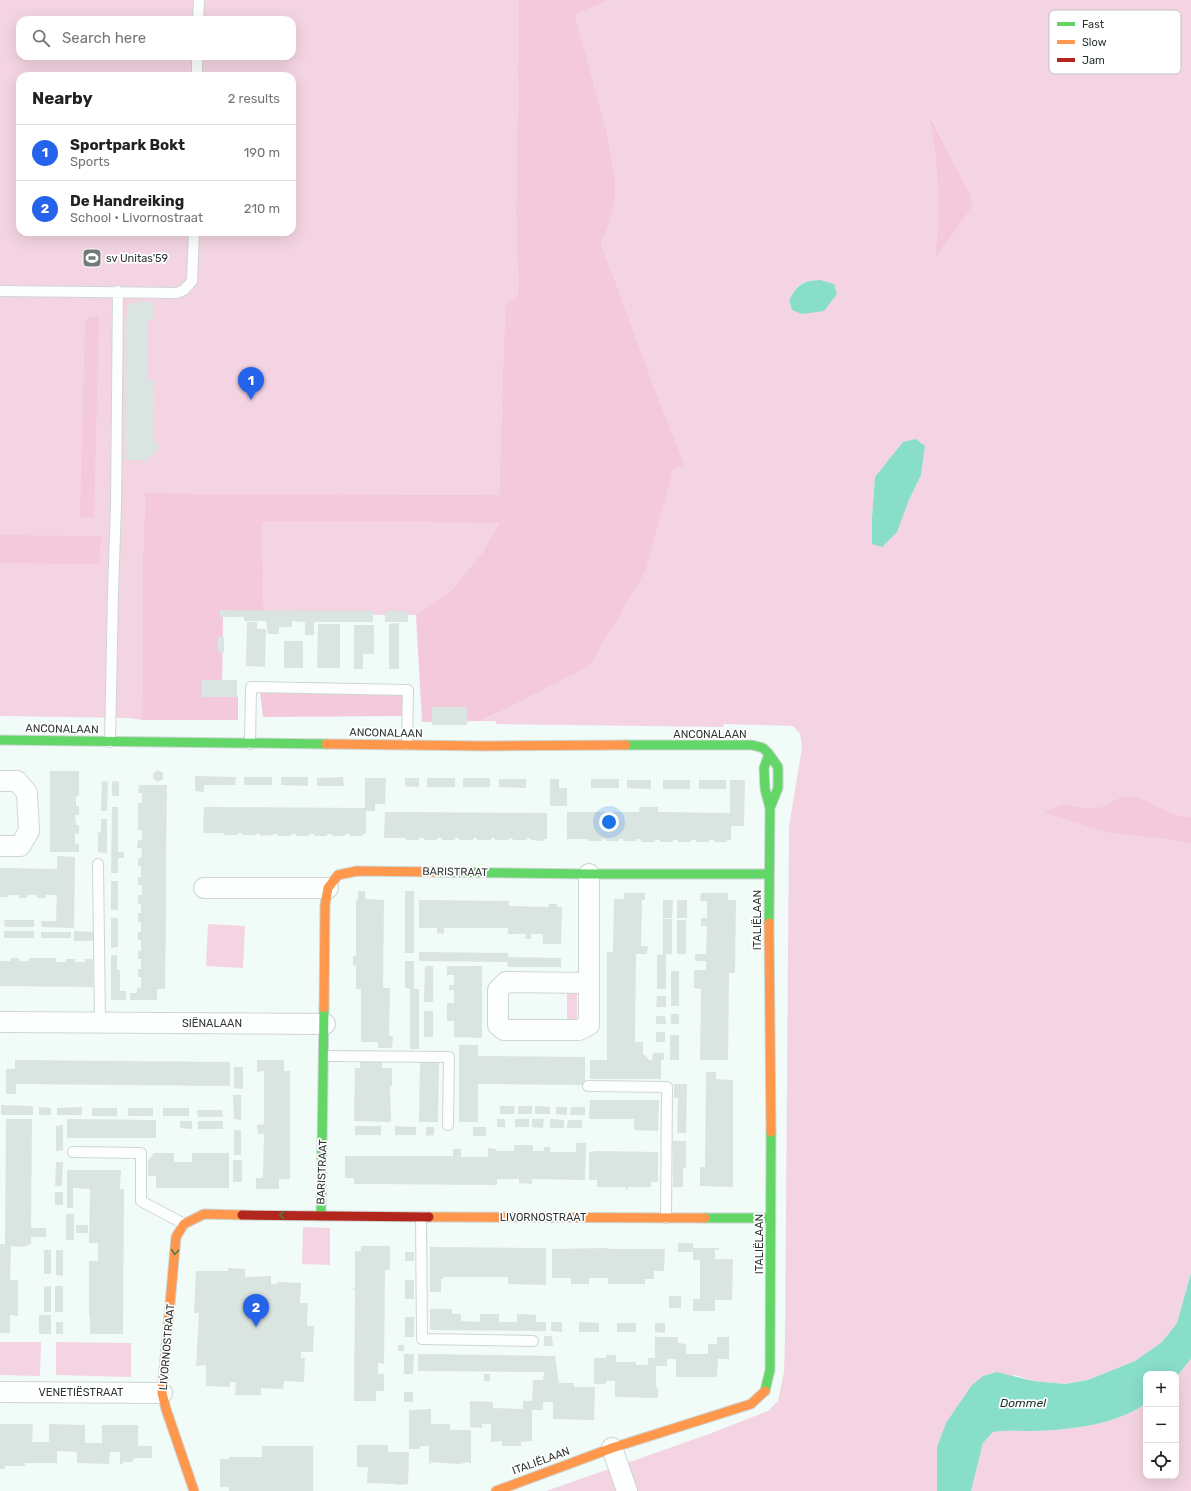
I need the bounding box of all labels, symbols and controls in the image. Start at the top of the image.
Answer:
legend [1049,10,1181,74]
search box [16,16,296,60]
text: Fast [1082,18,1105,31]
icon: search [30,27,52,49]
text: Search here [62,29,146,47]
text: Slow [1082,36,1107,49]
text: Jam [1082,54,1105,67]
text: Nearby [32,88,93,108]
text: 2 results [228,91,280,106]
text: Sportpark Bokt [70,136,185,154]
text: 1 [42,145,48,160]
text: 190 m [244,145,280,160]
text: Sports [70,154,110,169]
text: De Handreiking [70,192,184,210]
text: 2 [41,201,49,216]
text: 210 m [244,201,280,216]
text: School · Livornostraat [70,210,203,225]
sports icon: sv Unitas'59 [81,247,103,269]
place label: sv Unitas'59 [106,252,168,265]
pin: 1 [238,367,264,400]
street label: ANCONALAAN [25,722,99,736]
street label: ANCONALAAN [349,726,423,740]
street label: ANCONALAAN [673,728,747,741]
your location [599,812,619,832]
street label: BARISTRAAT [422,865,488,879]
street label: ITALIËLAAN [751,890,764,950]
street label: SIËNALAAN [182,1017,242,1030]
street label: BARISTRAAT [314,1138,330,1205]
one-way arrow [279,1211,285,1220]
street label: LIVORNOSTRAAT [500,1211,587,1224]
street label: ITALIËLAAN [753,1214,766,1274]
one-way arrow [170,1249,179,1255]
pin: 2 [243,1294,269,1327]
street label: LIVORNOSTRAAT [157,1303,177,1391]
map controls [1143,1371,1179,1479]
button: + [1143,1371,1179,1407]
street label: VENETIËSTRAAT [39,1386,124,1399]
water label: Dommel [1000,1396,1047,1410]
button: − [1143,1407,1179,1443]
button: locate [1143,1443,1179,1479]
street label: ITALIËLAAN [510,1445,572,1477]

